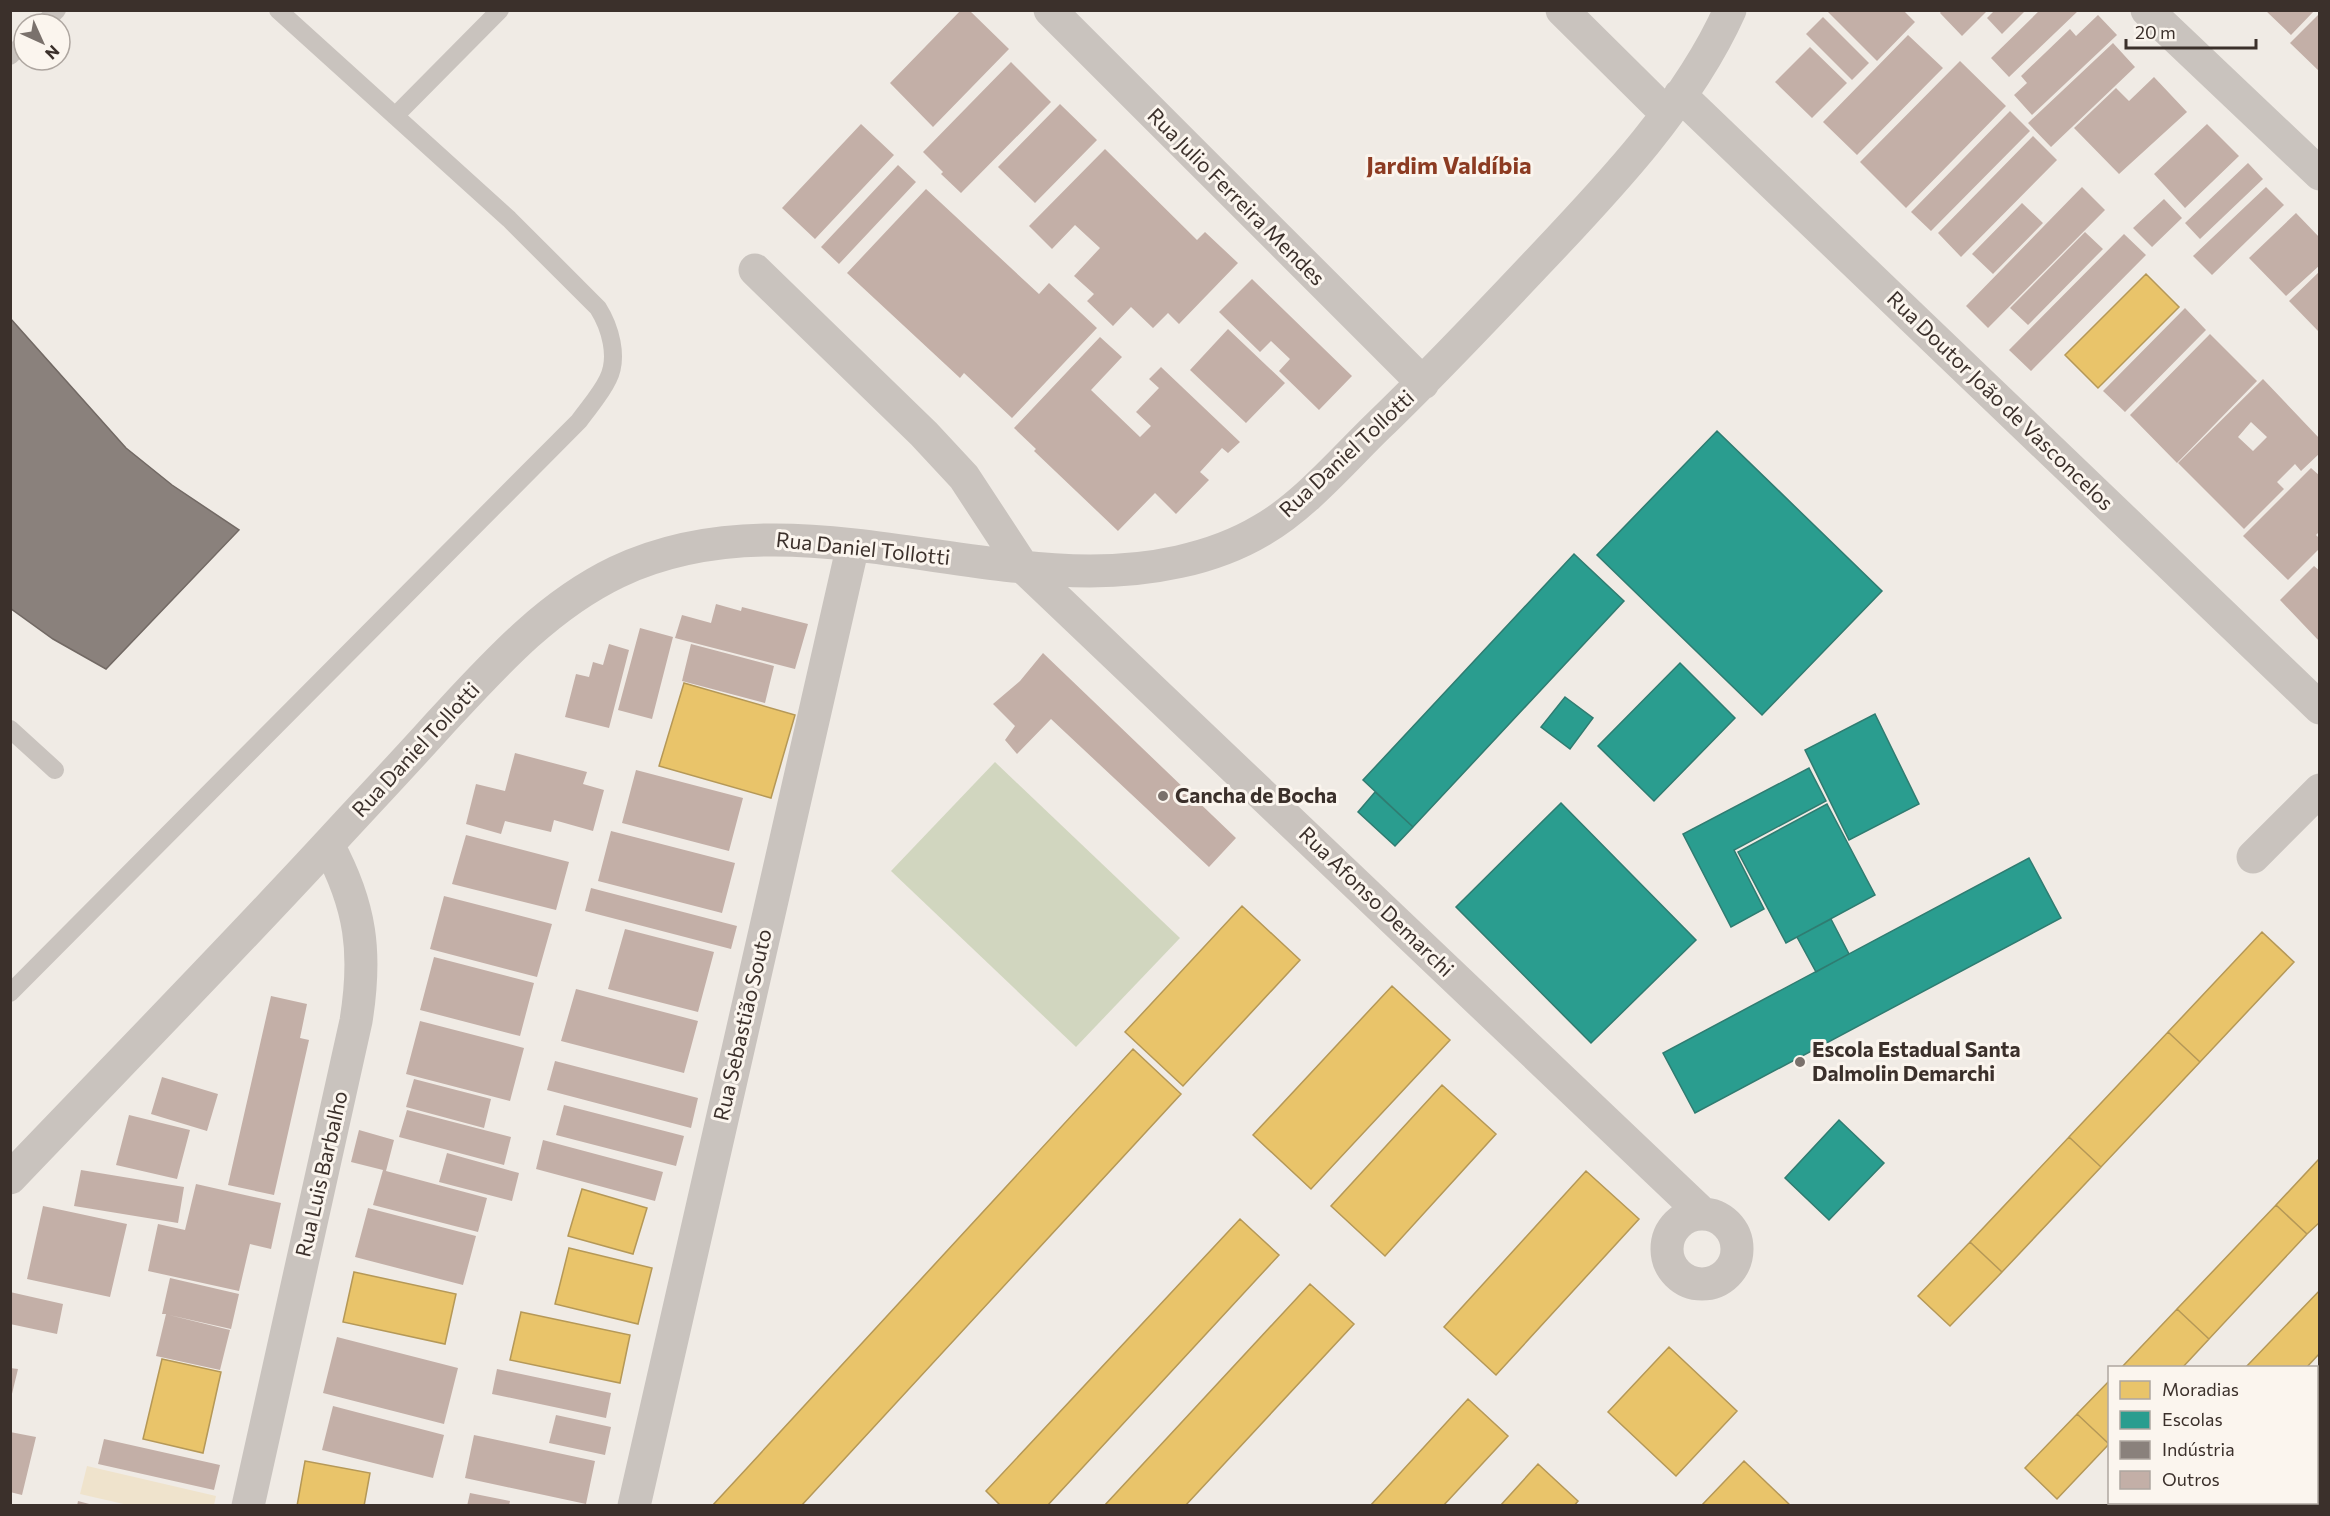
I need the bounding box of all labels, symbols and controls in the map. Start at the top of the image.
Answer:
north arrow [12,12,72,72]
scale bar [2126,12,2256,50]
text: 20 m [2135,21,2176,43]
text: N [42,42,64,64]
street label: Rua Julio Ferreira Mendes [1143,102,1331,290]
district label: Jardim Valdíbia [1366,150,1532,179]
street label: Rua Doutor João de Vasconcelos [1883,285,2119,515]
street label: Rua Daniel Tollotti [1273,384,1419,522]
street label: Rua Daniel Tollotti [775,526,952,569]
street label: Rua Daniel Tollotti [346,676,484,822]
place label: Cancha de Bocha [1175,782,1337,807]
marker: Cancha de Bocha [1156,789,1170,803]
street label: Rua Afonso Demarchi [1295,821,1459,981]
street label: Rua Sebastião Souto [707,926,776,1123]
place label: Escola Estadual Santa Dalmolin Demarchi [1812,1036,2021,1085]
marker: Escola Estadual Santa Dalmolin Demarchi [1793,1055,1807,1069]
street label: Rua Luis Barbalho [289,1088,352,1259]
legend [2108,1366,2318,1504]
text: Moradias [2162,1378,2239,1400]
text: Escolas [2162,1408,2223,1430]
text: Indústria [2162,1438,2235,1460]
text: Outros [2162,1468,2220,1490]

